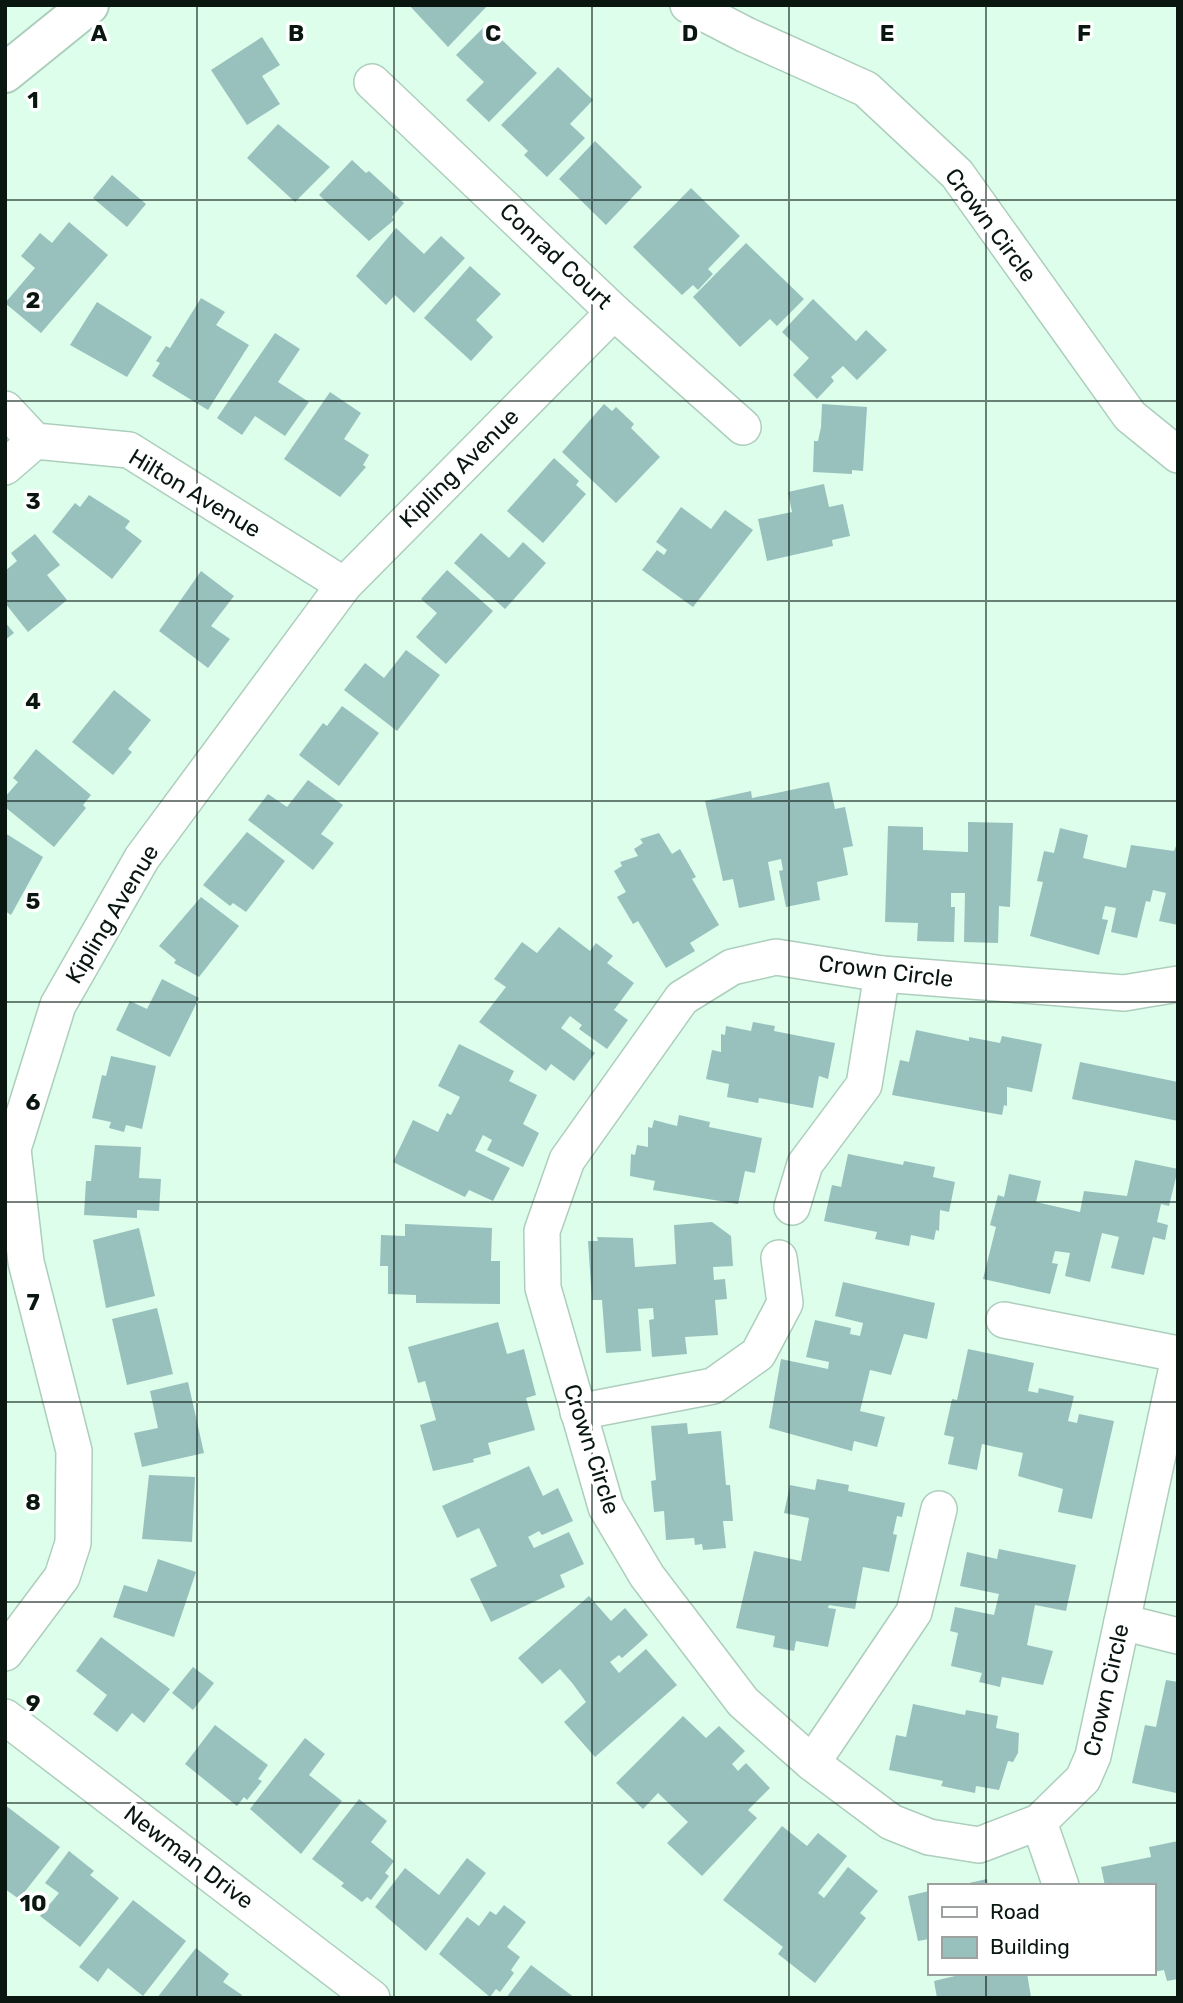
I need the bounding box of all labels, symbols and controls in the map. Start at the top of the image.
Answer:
text: A [91,19,108,47]
text: B [288,19,304,47]
text: C [485,19,501,47]
text: D [682,19,698,47]
text: E [880,19,894,47]
text: F [1077,19,1091,47]
text: 1 [27,86,39,114]
street label: Crown Circle [939,163,1043,287]
street label: Conrad Court [494,197,618,315]
text: 2 [26,286,40,314]
street label: Kipling Avenue [393,402,525,534]
street label: Hilton Avenue [124,443,266,543]
text: 3 [25,487,41,515]
text: 4 [25,687,41,715]
street label: Kipling Avenue [59,839,165,989]
text: 5 [26,887,41,915]
street label: Crown Circle [817,949,955,993]
text: 6 [26,1088,41,1116]
text: 7 [26,1288,40,1316]
street label: Crown Circle [558,1380,626,1518]
text: 8 [25,1488,41,1516]
street label: Crown Circle [1077,1621,1135,1759]
text: 9 [26,1689,40,1717]
street label: Newman Drive [119,1799,259,1915]
legend [928,1884,1155,1975]
text: 10 [19,1889,47,1917]
text: Road [990,1899,1040,1924]
text: Building [990,1934,1070,1959]

